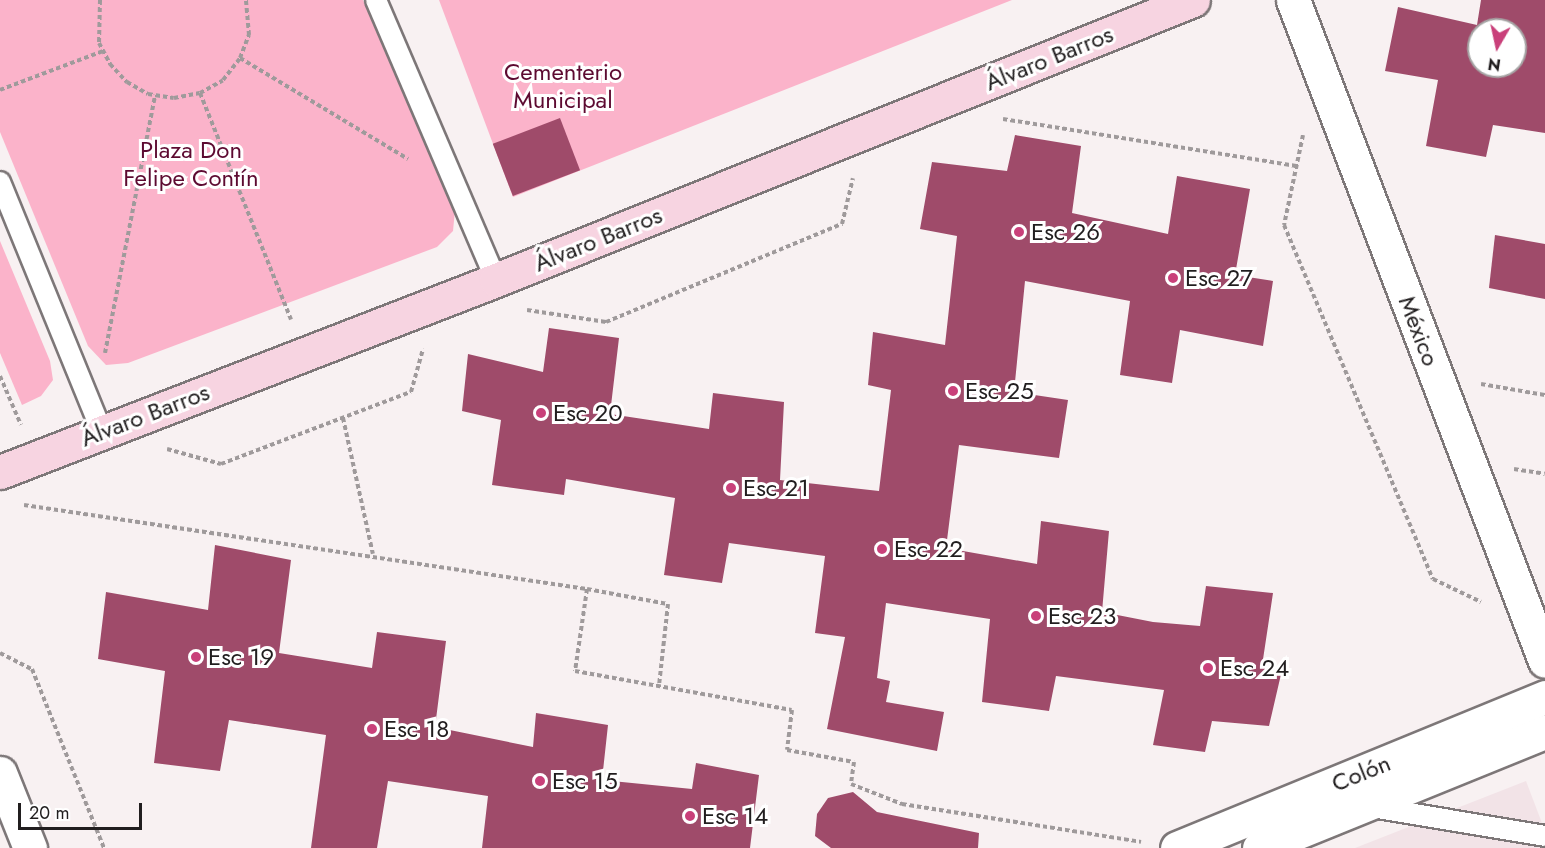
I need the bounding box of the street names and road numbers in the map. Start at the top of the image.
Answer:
street label: Álvaro Barros [981,19,1117,97]
street label: Álvaro Barros [530,200,666,278]
street label: México [1393,292,1445,370]
street label: Álvaro Barros [77,377,213,453]
street label: Colón [1327,748,1395,798]

